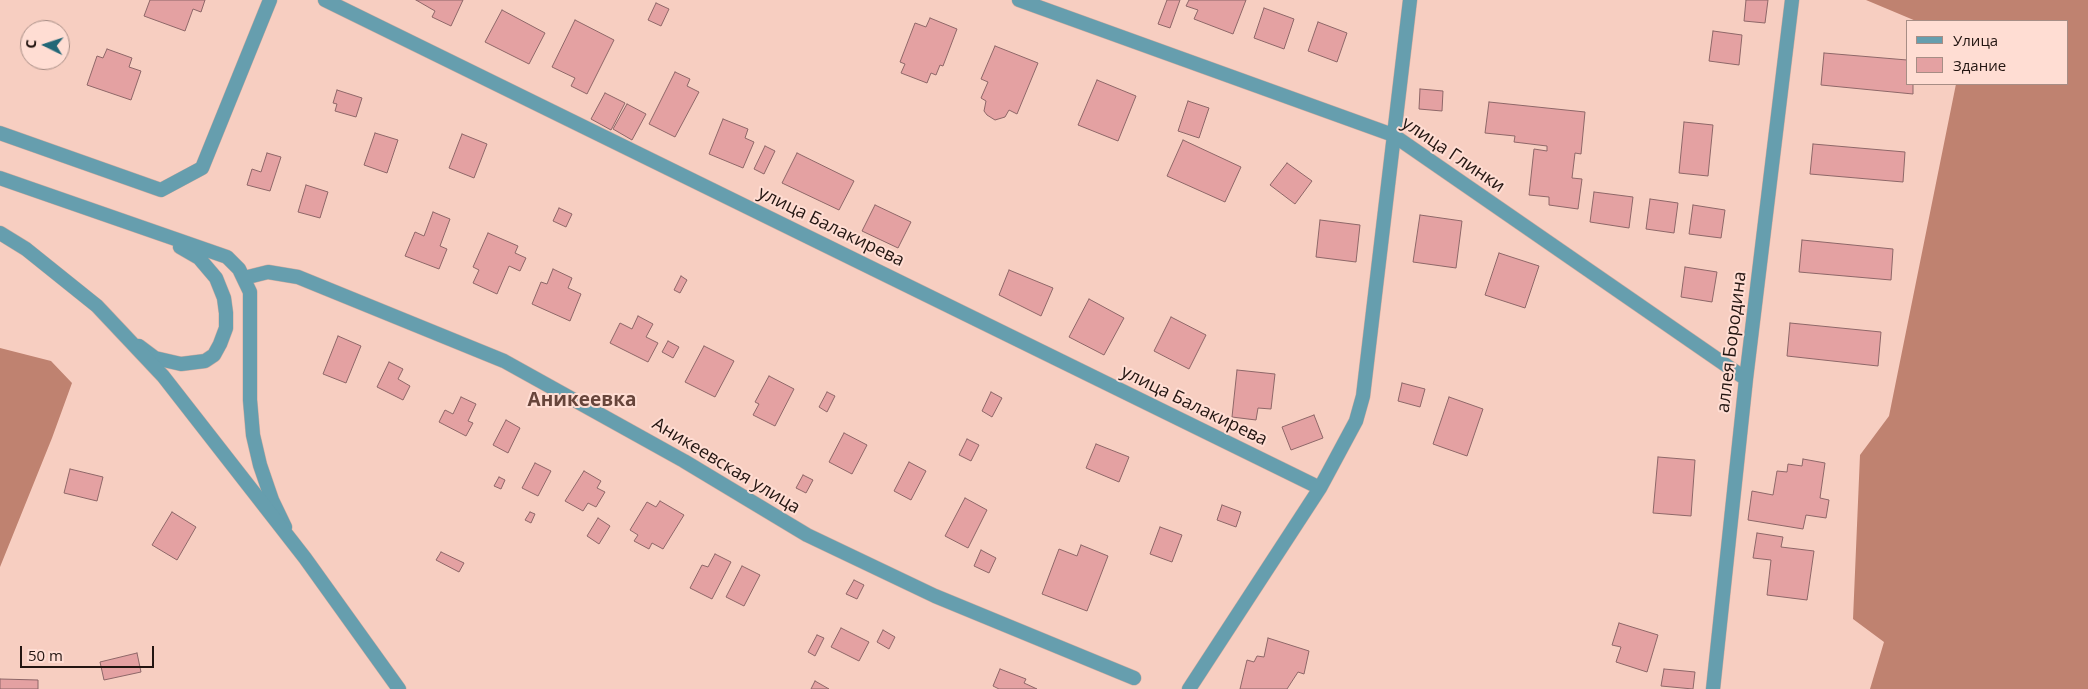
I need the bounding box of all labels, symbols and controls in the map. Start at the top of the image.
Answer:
north arrow [20,20,70,70]
legend [1906,20,2068,85]
text: Улица [1953,30,1998,50]
text: С [21,39,40,49]
text: Здание [1953,55,2006,75]
street label: улица Глинки [1397,113,1509,197]
street label: улица Балакирева [754,182,908,272]
street label: аллея Бородина [1713,270,1751,414]
street label: улица Балакирева [1117,361,1271,451]
district label: Аникеевка [528,390,636,412]
street label: Аникеевская улица [648,413,804,519]
scale bar [22,636,156,668]
text: 50 m [28,645,63,665]

